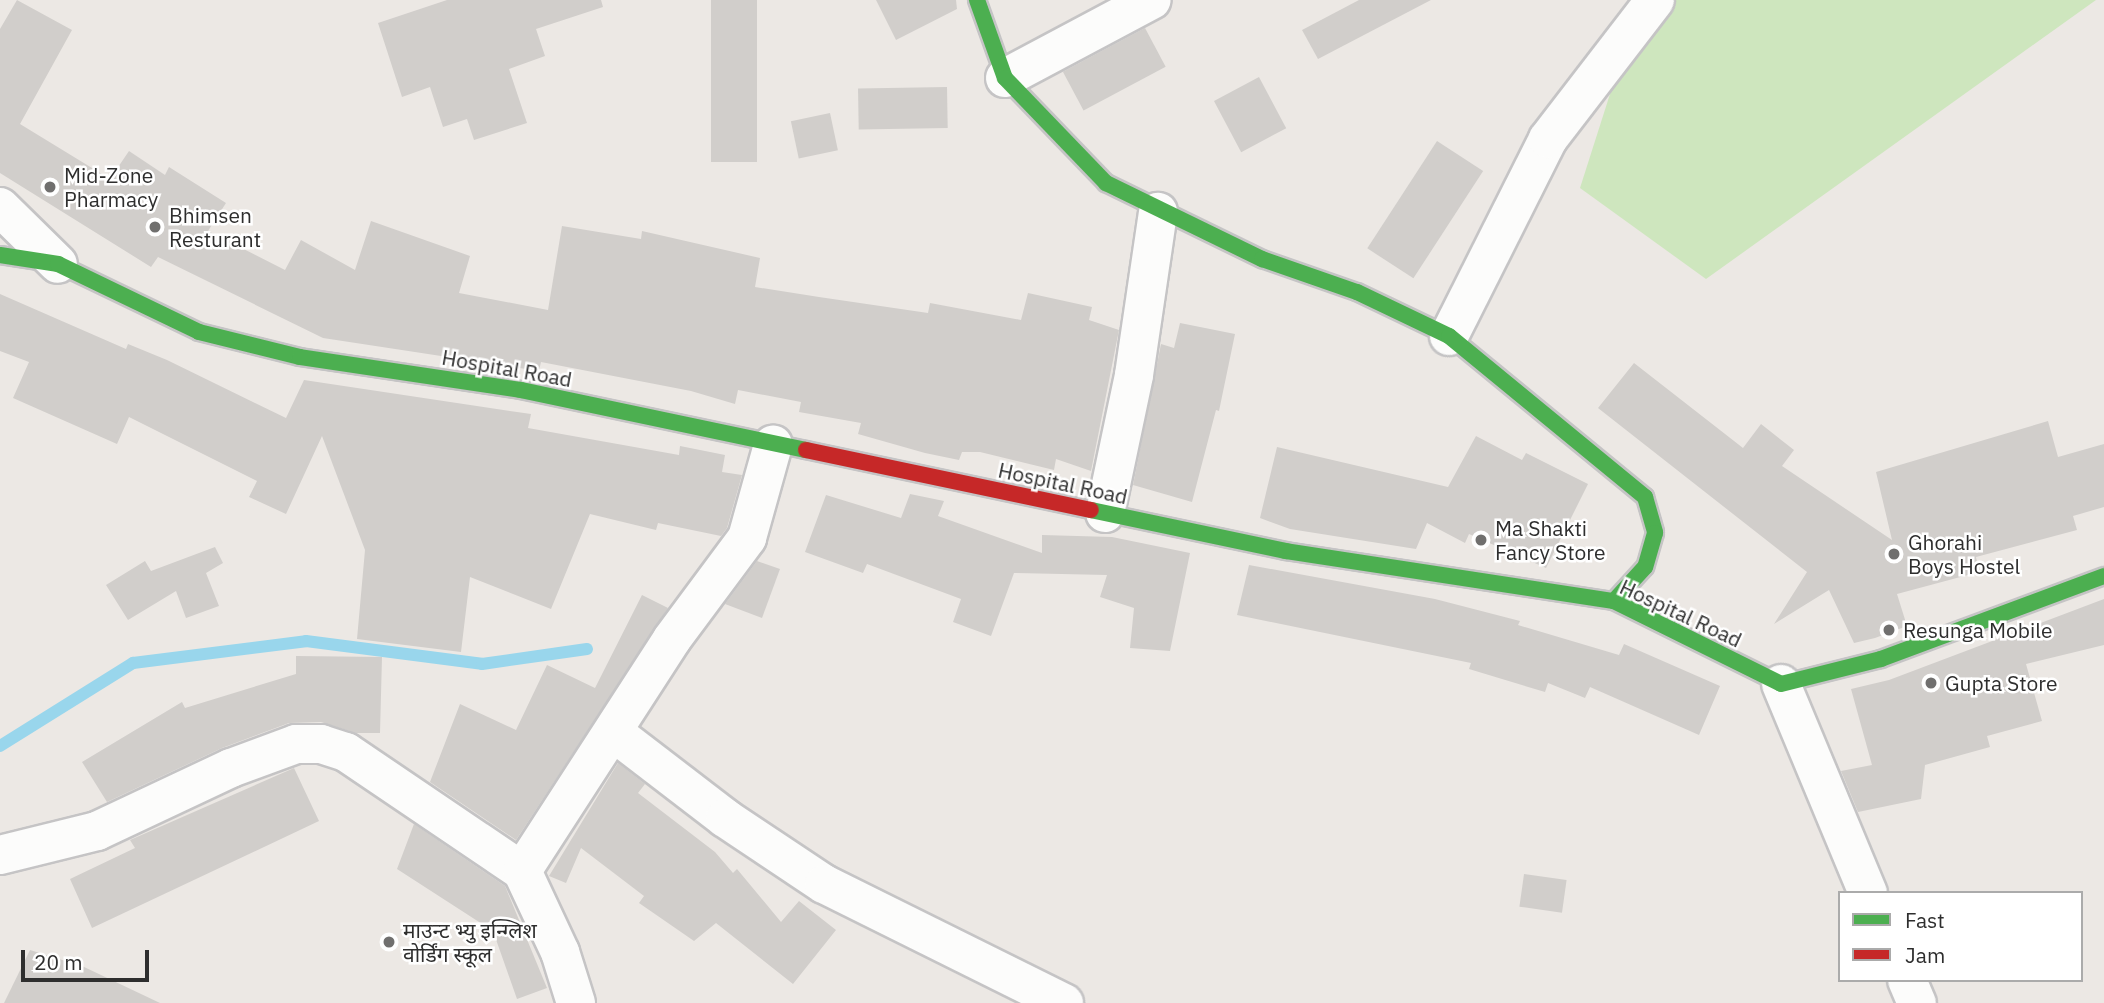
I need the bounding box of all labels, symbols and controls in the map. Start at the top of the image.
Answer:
place label: Mid-Zone Pharmacy [64,162,158,212]
marker: Mid-Zone Pharmacy [42,179,58,195]
place label: Bhimsen Resturant [169,202,261,252]
marker: Bhimsen Resturant [147,219,163,235]
street label: Hospital Road [440,344,574,392]
street label: Hospital Road [996,457,1130,509]
place label: Ma Shakti Fancy Store [1495,515,1605,565]
place label: Ghorahi Boys Hostel [1908,529,2020,579]
marker: Ma Shakti Fancy Store [1473,532,1489,548]
marker: Ghorahi Boys Hostel [1886,546,1902,562]
street label: Hospital Road [1616,574,1746,652]
place label: Resunga Mobile [1903,617,2052,643]
marker: Resunga Mobile [1881,622,1897,638]
place label: Gupta Store [1945,670,2057,696]
marker: Gupta Store [1923,675,1939,691]
legend [1838,891,2083,982]
text: Fast [1905,906,1945,934]
place label: माउन्ट भ्यु इन्ग्लिश वोर्डिंग स्कूल [403,917,537,967]
marker: माउन्ट भ्यु इन्ग्लिश वोर्डिंग स्कूल [381,934,397,950]
scale bar [24,936,152,980]
text: Jam [1905,941,1945,969]
text: 20 m [34,948,83,976]

